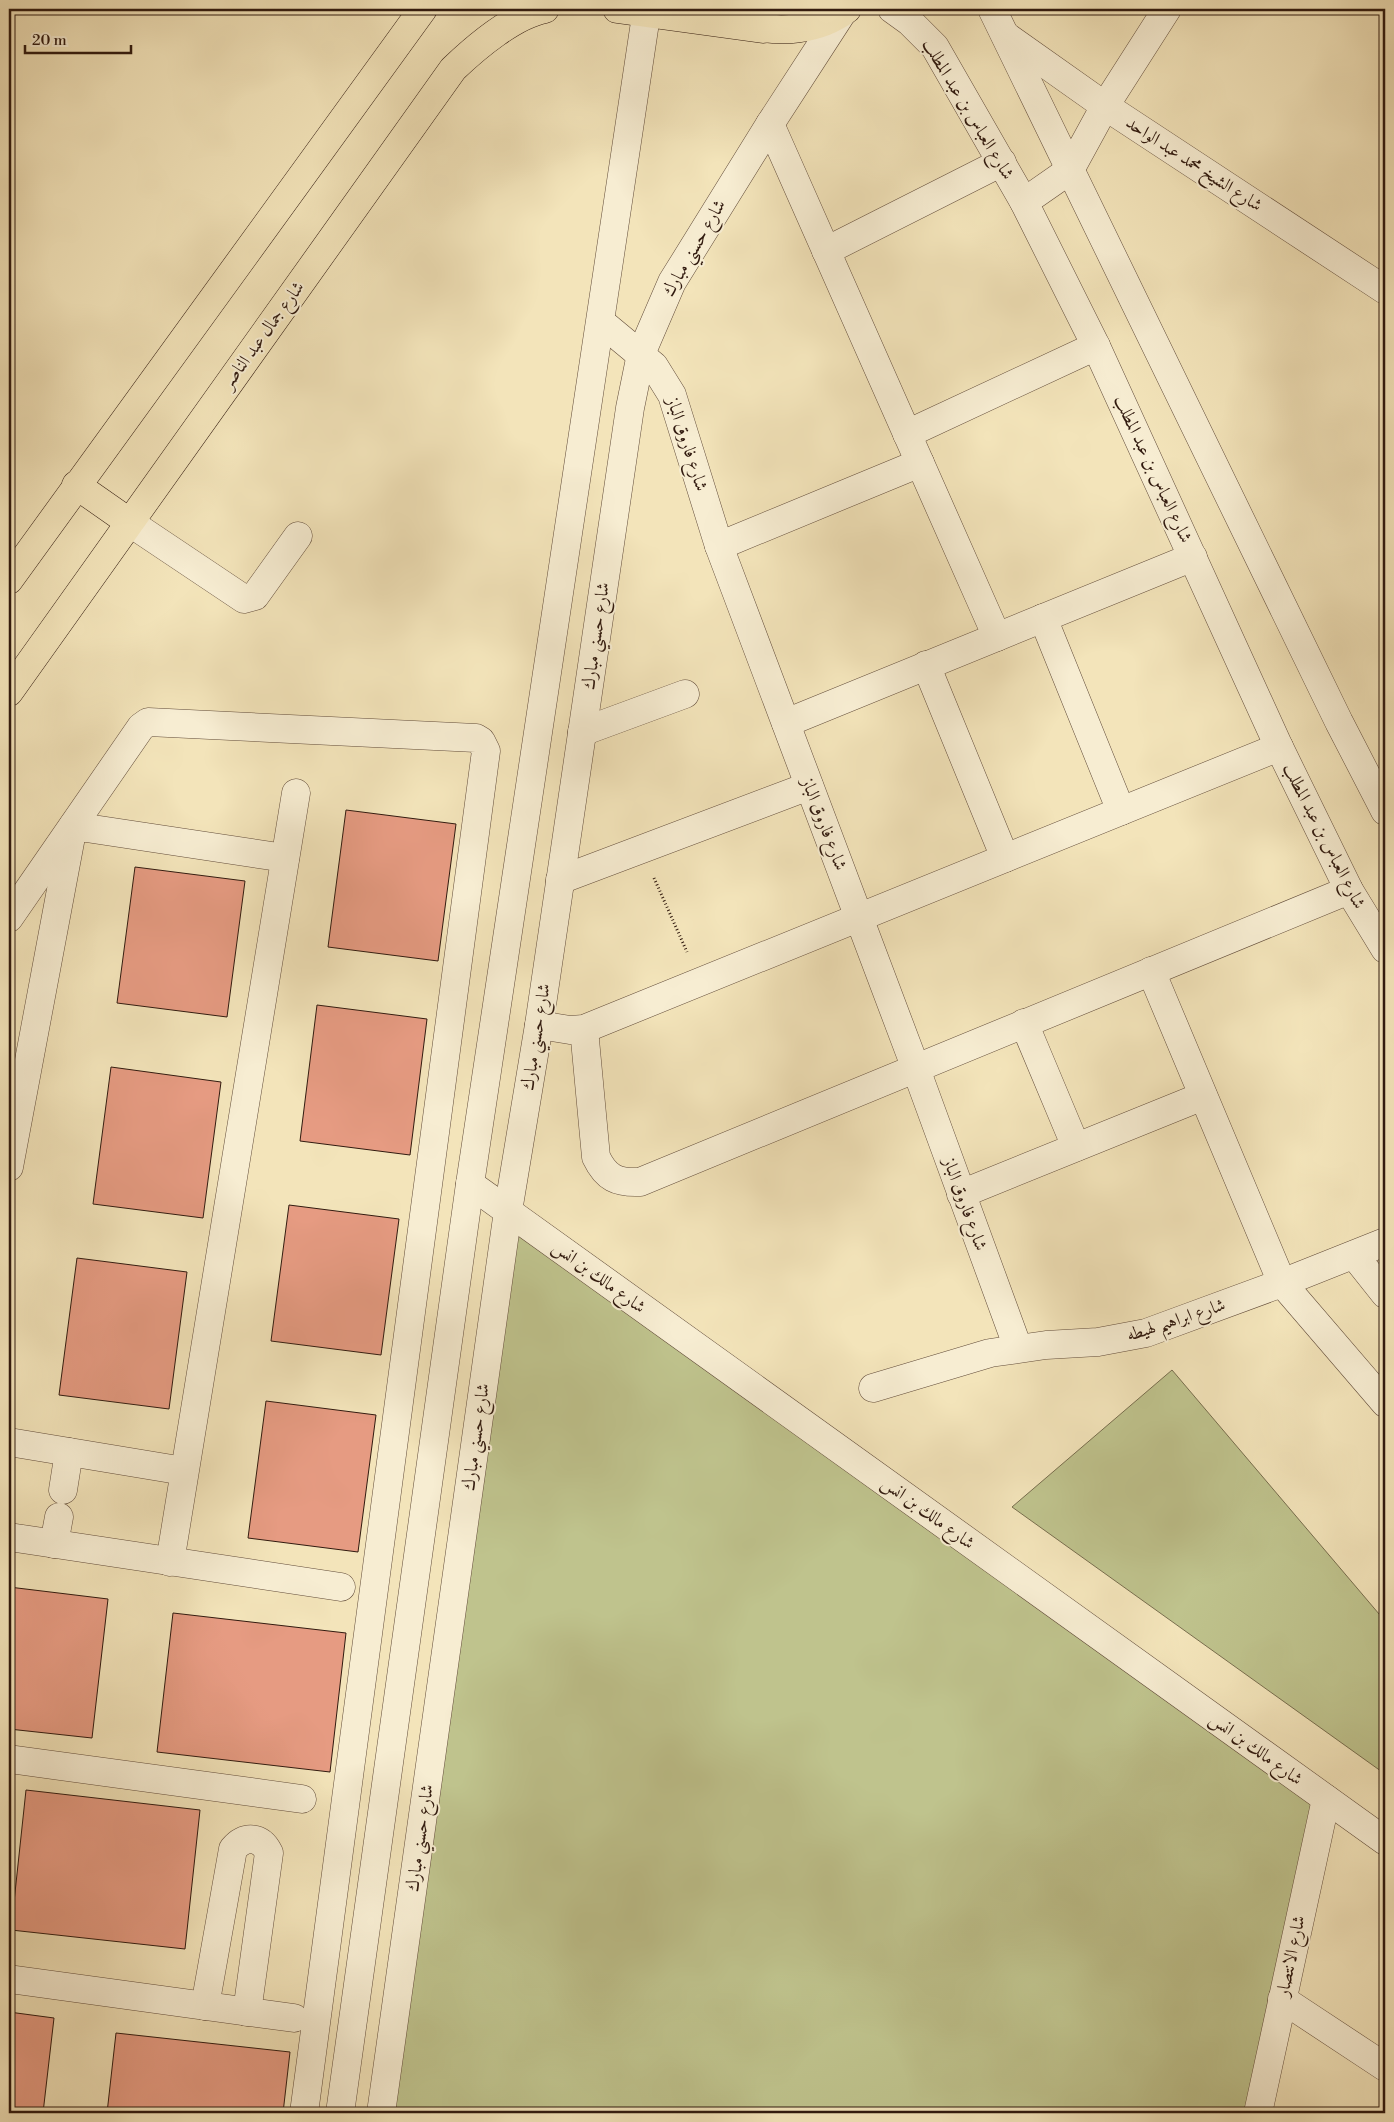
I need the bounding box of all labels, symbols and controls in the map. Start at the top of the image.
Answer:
scale bar [25,22,131,54]
text: 20 m [32,31,67,50]
street label: شارع العباس بن عبد المطلب [914,34,1019,185]
street label: شارع الشيخ محمد عبد الواحد [1119,111,1267,220]
street label: شارع حسني مبارك [657,195,735,303]
street label: شارع جمال عبد الناصر [215,277,312,397]
street label: شارع العباس بن عبد المطلب [1106,391,1197,548]
street label: شارع فاروق الباز [658,392,713,495]
street label: شارع حسني مبارك [577,581,620,692]
street label: شارع العباس بن عبد المطلب [1275,759,1371,914]
street label: شارع فاروق الباز [792,772,852,875]
street label: شارع حسني مبارك [516,982,561,1093]
street label: شارع فاروق الباز [934,1152,992,1255]
street label: شارع مالك بن انس [546,1235,650,1321]
street label: شارع ابراهيم لهيطه [1124,1293,1230,1353]
street label: شارع حسني مبارك [457,1382,500,1493]
street label: شارع مالك بن انس [875,1471,979,1557]
street label: شارع مالك بن انس [1203,1707,1307,1793]
street label: شارع حسني مبارك [401,1783,444,1894]
street label: شارع الانتصار [1271,1913,1314,2001]

